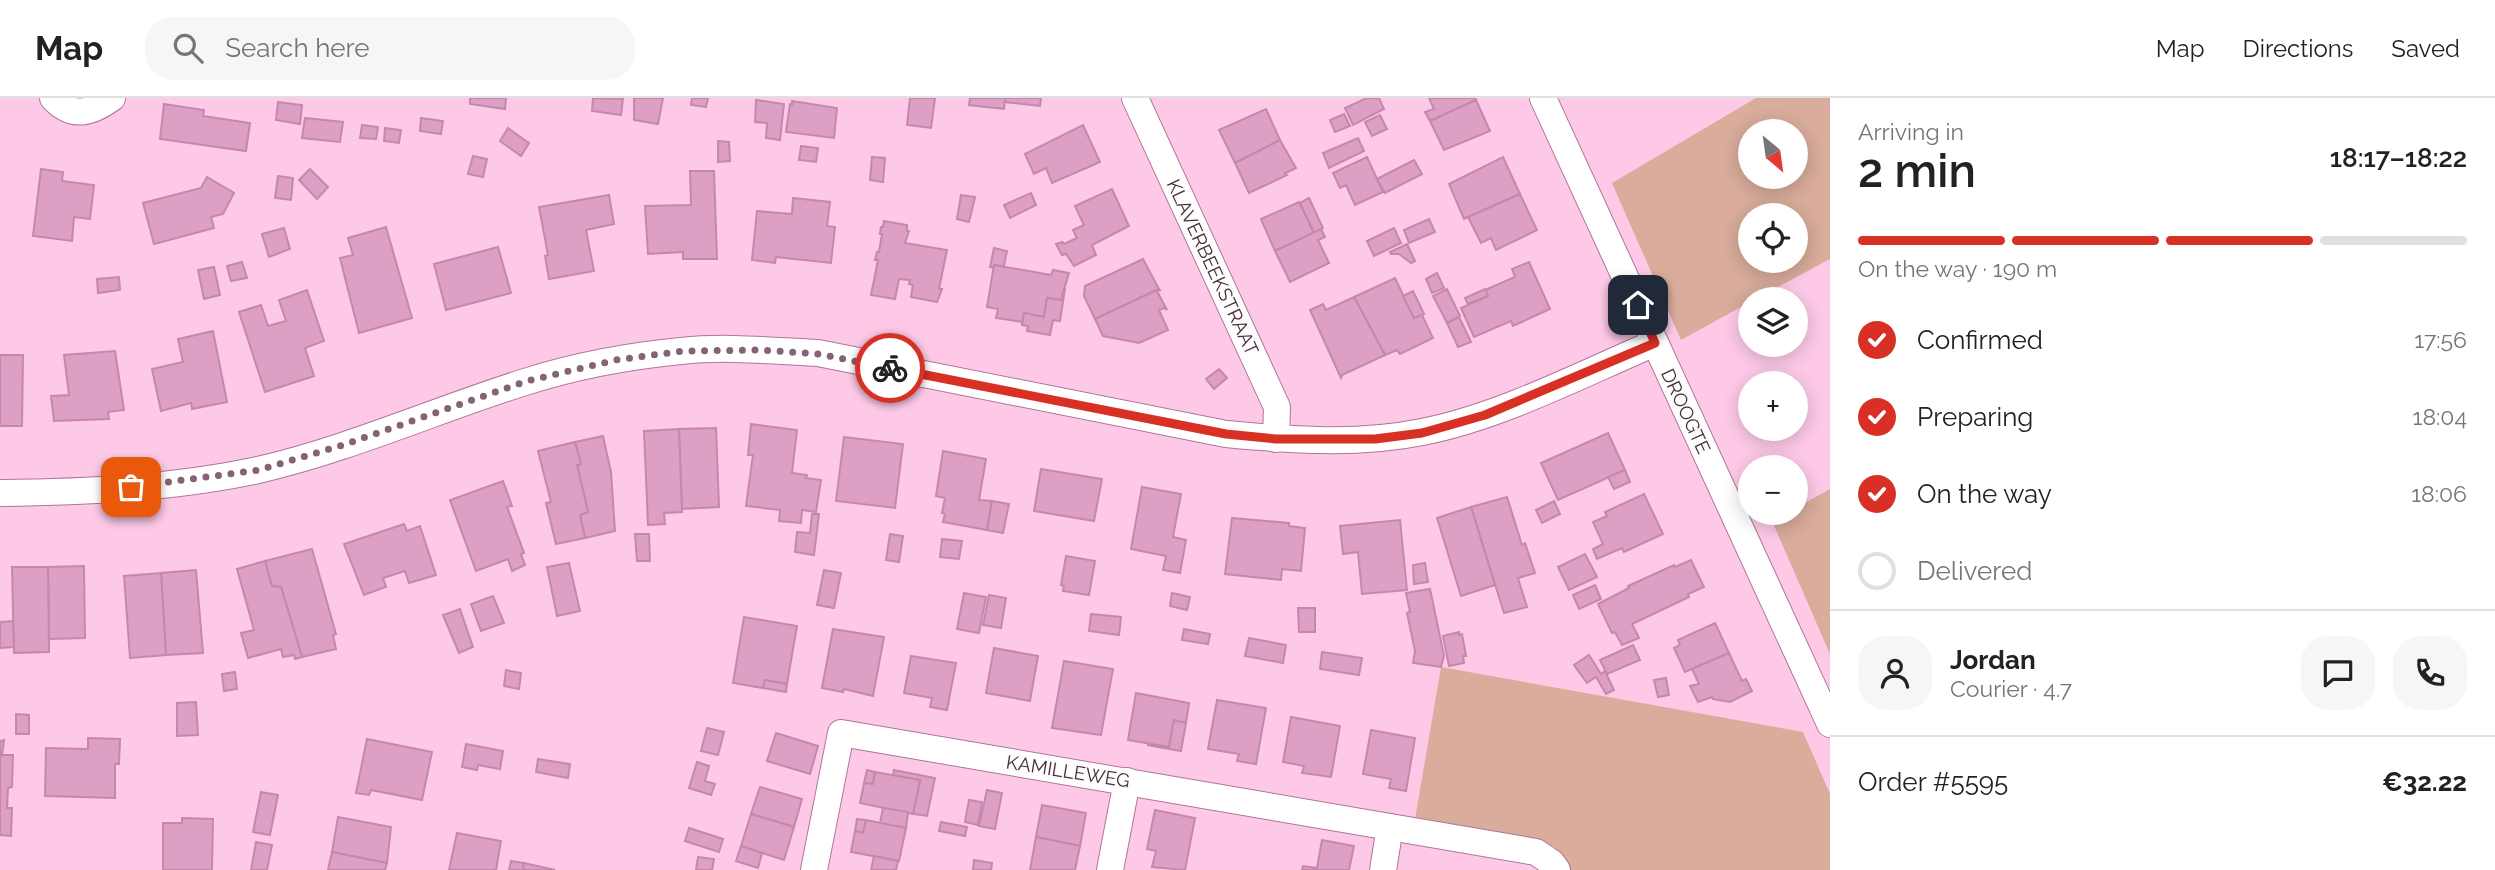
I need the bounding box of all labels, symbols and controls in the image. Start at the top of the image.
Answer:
search box [145,17,635,80]
text: Map [35,29,103,68]
icon: search [169,29,207,67]
text: Search here [225,33,370,63]
text: Map [2156,34,2205,63]
text: Directions [2243,34,2353,63]
text: Saved [2391,34,2460,63]
text: Arriving in [1858,118,1964,145]
north arrow [1738,119,1808,189]
map controls [1738,119,1808,525]
text: 18:17–18:22 [2330,143,2467,173]
text: 2 min [1858,144,1976,198]
street label: KLAVERBEEKSTRAAT [1163,176,1264,359]
button: locate [1738,203,1808,273]
text: On the way · 190 m [1858,255,2057,282]
pin [1608,275,1668,335]
icon: home [1619,286,1657,324]
button: layers [1738,287,1808,357]
icon: check [1858,321,1896,359]
text: Confirmed [1917,325,2043,355]
text: 17:56 [2414,326,2467,353]
courier [855,333,925,403]
icon: bike [871,349,909,387]
street label: DROOGTE [1657,365,1715,457]
button: + [1738,371,1808,441]
icon: check [1858,398,1896,436]
text: Preparing [1917,402,2033,432]
text: 18:04 [2413,403,2467,430]
button: − [1738,455,1808,525]
pin [101,457,161,517]
icon: bag [112,468,150,506]
icon: check [1858,475,1896,513]
text: On the way [1917,479,2052,509]
text: 18:06 [2411,480,2467,507]
text: Delivered [1917,556,2032,586]
button: person [1858,636,1932,710]
button: chat [2301,636,2375,710]
button: phone [2393,636,2467,710]
text: Jordan [1950,645,2036,675]
text: Courier · 4.7 [1950,675,2072,702]
street label: KAMILLEWEG [1005,750,1131,792]
text: Order #5595 [1858,767,2008,797]
text: €32.22 [2382,767,2467,797]

